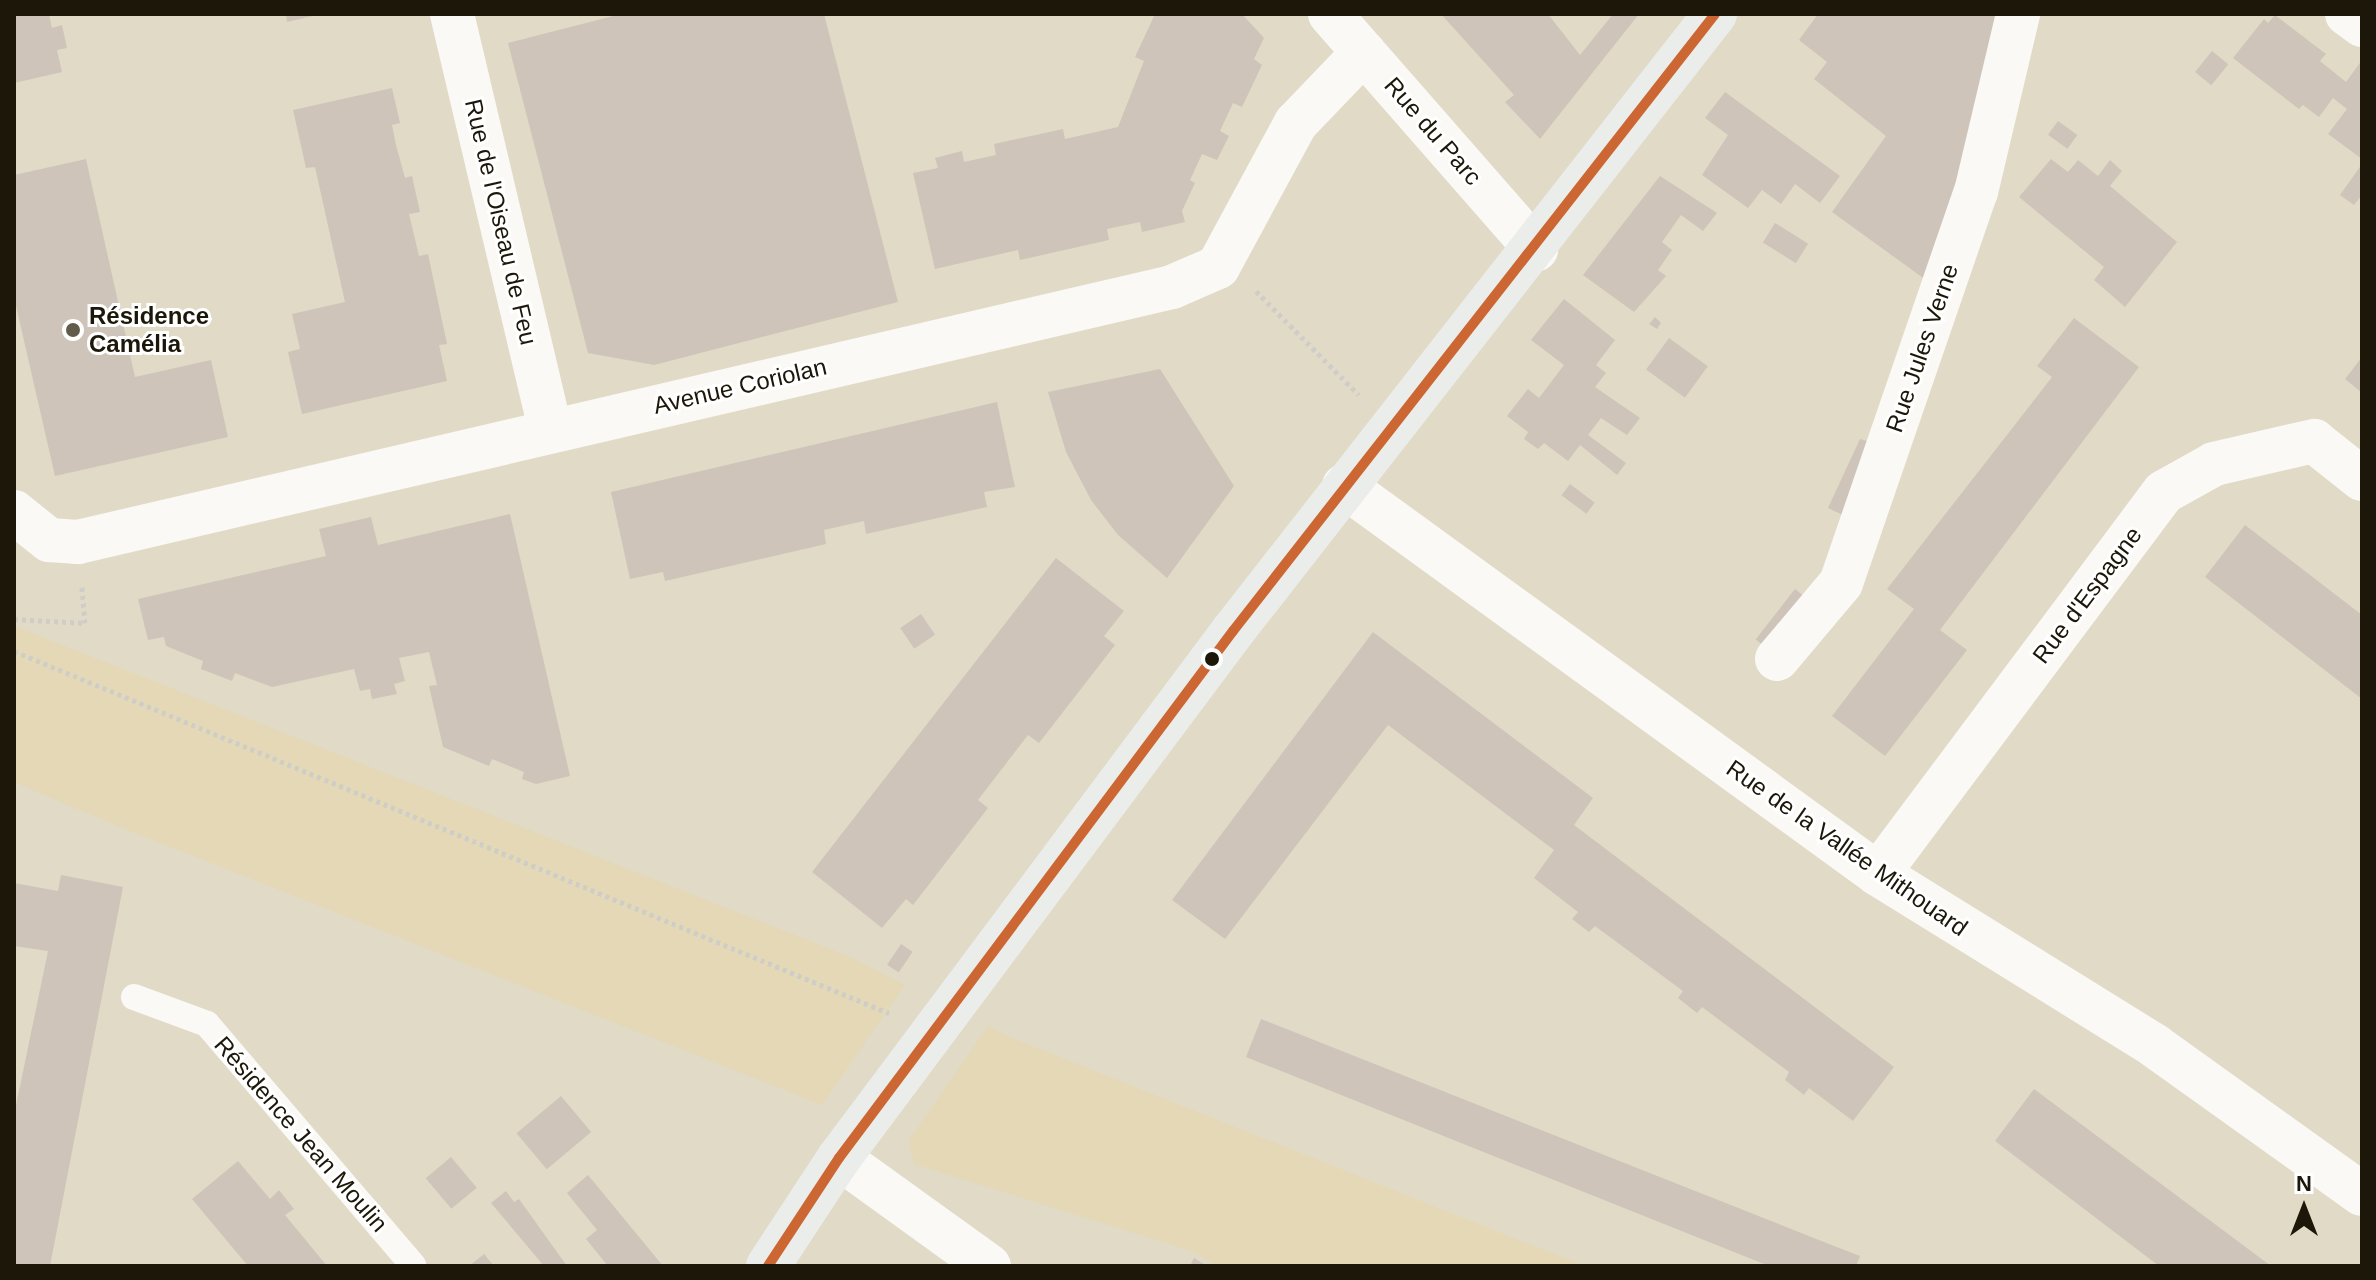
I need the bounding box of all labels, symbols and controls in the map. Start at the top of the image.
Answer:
street label: Rue du Parc [1378,71,1488,191]
street label: Rue de l'Oiseau de Feu [459,96,543,348]
street label: Rue Jules Verne [1880,260,1964,436]
place label: Résidence Camélia [89,302,209,358]
marker: Résidence Camélia [64,321,82,339]
street label: Avenue Coriolan [651,352,829,420]
street label: Rue d'Espagne [2026,521,2148,669]
unlabelled marker [1204,651,1220,667]
street label: Rue de la Vallée Mithouard [1721,754,1973,942]
street label: Résidence Jean Moulin [208,1030,394,1238]
north arrow [2264,1168,2344,1248]
text: N [2296,1171,2312,1196]

